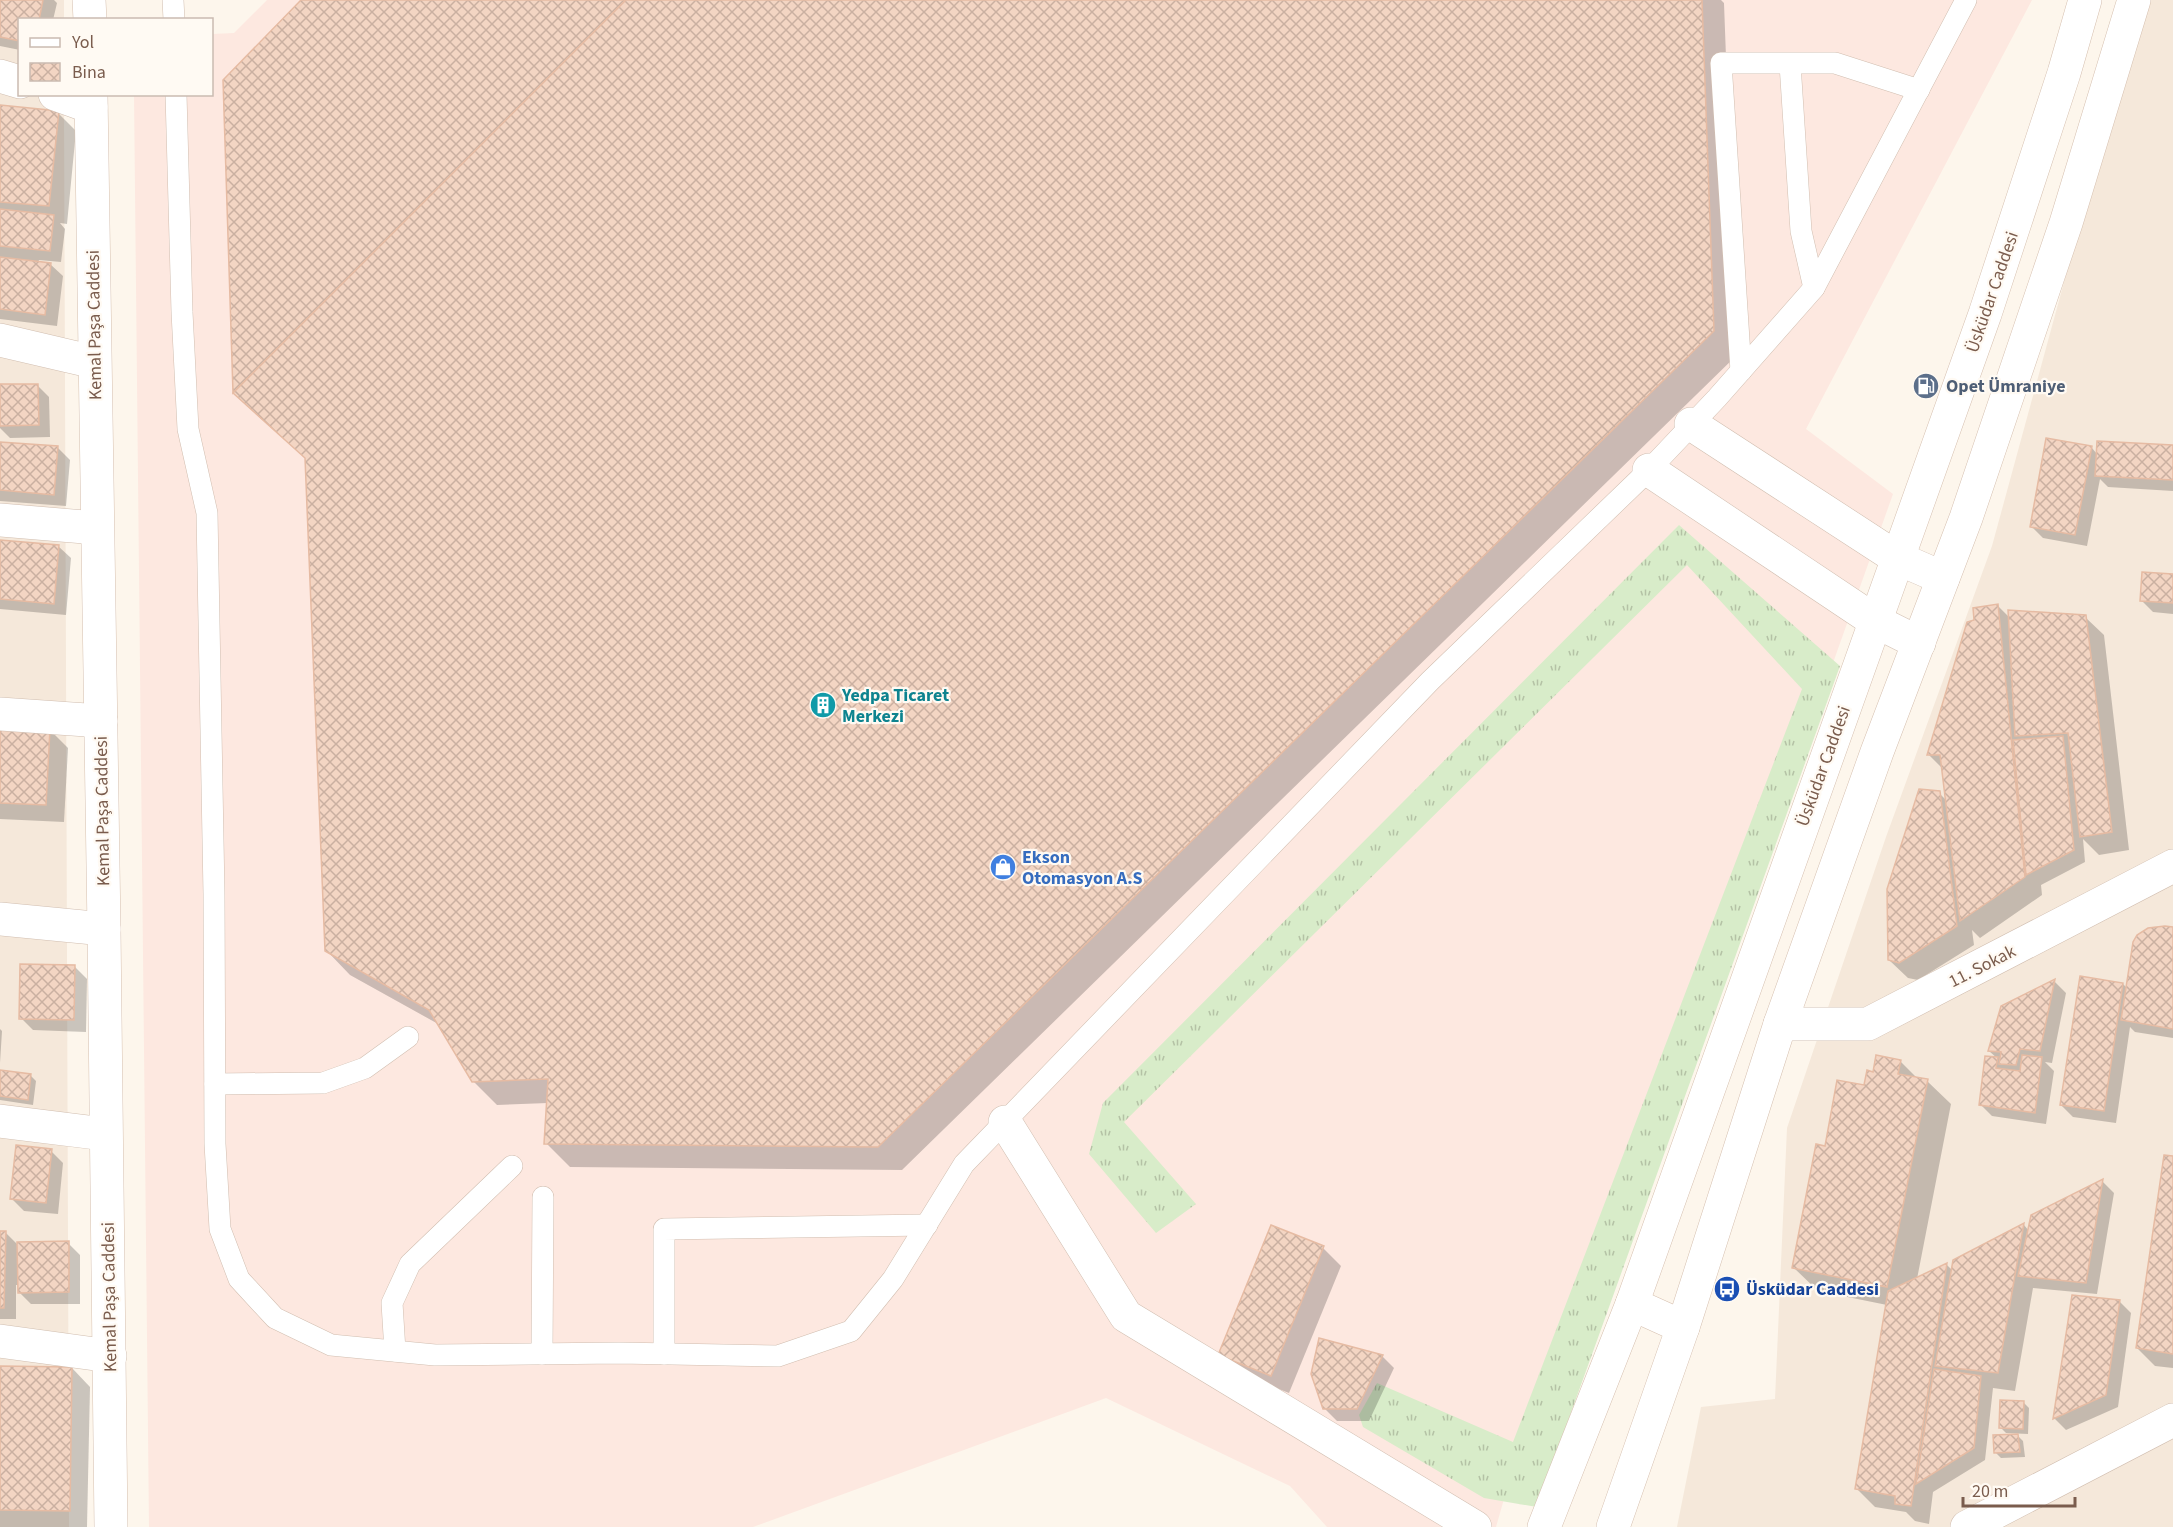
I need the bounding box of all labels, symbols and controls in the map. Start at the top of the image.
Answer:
legend [18,18,213,96]
text: Yol [71,30,94,55]
text: Bina [72,60,106,85]
street label: Üsküdar Caddesi [1960,228,2025,356]
street label: Kemal Paşa Caddesi [81,250,108,400]
fuel station icon: Opet Ümraniye [1911,371,1941,401]
place label: Opet Ümraniye [1946,374,2066,399]
place label: Yedpa Ticaret Merkezi [841,683,949,729]
building icon: Yedpa Ticaret Merkezi [808,690,838,720]
street label: Üsküdar Caddesi [1790,702,1857,830]
street label: Kemal Paşa Caddesi [89,736,116,886]
place label: Ekson Otomasyon A.S [1022,845,1143,891]
shop icon: Ekson Otomasyon A.S [988,852,1018,882]
street label: 11. Sokak [1944,939,2020,994]
street label: Kemal Paşa Caddesi [96,1222,123,1372]
bus stop icon: Üsküdar Caddesi [1712,1274,1742,1304]
place label: Üsküdar Caddesi [1746,1277,1879,1302]
scale bar [1963,1470,2076,1508]
text: 20 m [1972,1479,2008,1504]

